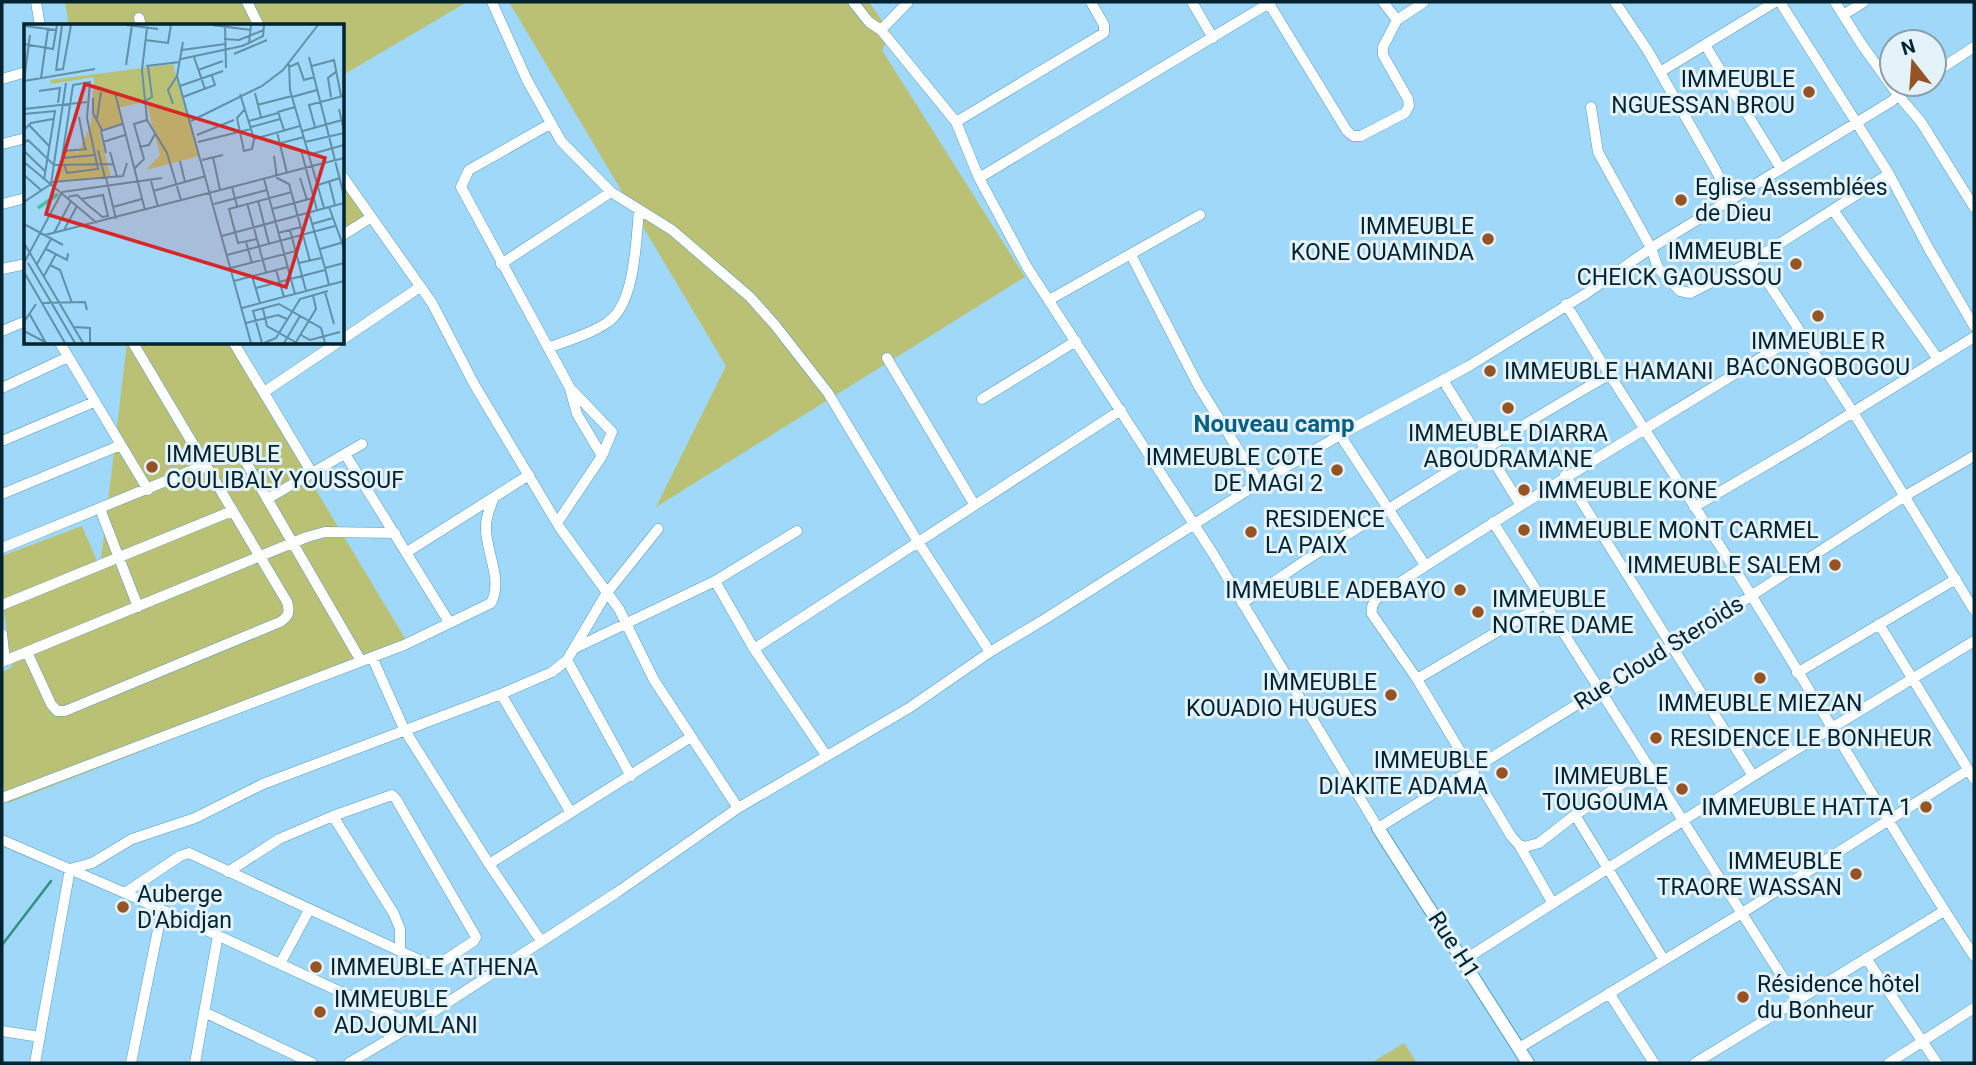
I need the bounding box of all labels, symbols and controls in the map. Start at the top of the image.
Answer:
inset map [24,24,345,345]
north arrow [1878,28,1948,98]
text: N [1898,34,1918,60]
place label: IMMEUBLE NGUESSAN BROU [1611,66,1795,119]
marker: IMMEUBLE NGUESSAN BROU [1801,84,1817,100]
place label: Eglise Assemblées de Dieu [1695,174,1888,227]
marker: Eglise Assemblées de Dieu [1673,192,1689,208]
place label: IMMEUBLE KONE OUAMINDA [1291,213,1474,266]
marker: IMMEUBLE KONE OUAMINDA [1480,231,1496,247]
place label: IMMEUBLE CHEICK GAOUSSOU [1577,238,1782,291]
marker: IMMEUBLE CHEICK GAOUSSOU [1788,256,1804,272]
marker: IMMEUBLE R BACONGOBOGOU [1810,308,1826,324]
place label: IMMEUBLE R BACONGOBOGOU [1726,328,1910,381]
place label: IMMEUBLE HAMANI [1504,358,1713,385]
marker: IMMEUBLE HAMANI [1482,363,1498,379]
marker: IMMEUBLE DIARRA ABOUDRAMANE [1500,400,1516,416]
district label: Nouveau camp [1194,410,1354,438]
place label: IMMEUBLE DIARRA ABOUDRAMANE [1408,420,1608,473]
place label: IMMEUBLE COULIBALY YOUSSOUF [166,441,404,494]
place label: IMMEUBLE COTE DE MAGI 2 [1146,444,1323,497]
marker: IMMEUBLE COULIBALY YOUSSOUF [144,459,160,475]
marker: IMMEUBLE COTE DE MAGI 2 [1329,462,1345,478]
place label: IMMEUBLE KONE [1538,477,1717,504]
marker: IMMEUBLE KONE [1516,482,1532,498]
place label: RESIDENCE LA PAIX [1265,506,1385,559]
place label: IMMEUBLE MONT CARMEL [1538,517,1819,544]
marker: IMMEUBLE MONT CARMEL [1516,522,1532,538]
marker: RESIDENCE LA PAIX [1243,524,1259,540]
place label: IMMEUBLE SALEM [1627,552,1821,579]
marker: IMMEUBLE SALEM [1827,557,1843,573]
place label: IMMEUBLE ADEBAYO [1225,577,1446,604]
marker: IMMEUBLE ADEBAYO [1452,582,1468,598]
place label: IMMEUBLE NOTRE DAME [1492,586,1634,639]
street label: Rue Cloud Steroids [1569,590,1749,716]
marker: IMMEUBLE NOTRE DAME [1470,604,1486,620]
place label: IMMEUBLE KOUADIO HUGUES [1186,669,1377,722]
marker: IMMEUBLE MIEZAN [1752,670,1768,686]
marker: IMMEUBLE KOUADIO HUGUES [1383,687,1399,703]
place label: IMMEUBLE MIEZAN [1658,690,1862,717]
place label: RESIDENCE LE BONHEUR [1670,725,1932,752]
marker: RESIDENCE LE BONHEUR [1648,730,1664,746]
place label: IMMEUBLE DIAKITE ADAMA [1318,747,1488,800]
place label: IMMEUBLE TOUGOUMA [1542,763,1668,816]
marker: IMMEUBLE DIAKITE ADAMA [1494,765,1510,781]
marker: IMMEUBLE TOUGOUMA [1674,781,1690,797]
place label: IMMEUBLE HATTA 1 [1702,794,1912,821]
marker: IMMEUBLE HATTA 1 [1918,799,1934,815]
place label: IMMEUBLE TRAORE WASSAN [1657,848,1842,901]
marker: IMMEUBLE TRAORE WASSAN [1848,866,1864,882]
place label: Auberge D'Abidjan [137,881,232,934]
marker: Auberge D'Abidjan [115,899,131,915]
street label: Rue H1 [1423,907,1485,983]
place label: IMMEUBLE ATHENA [330,954,538,981]
marker: IMMEUBLE ATHENA [308,959,324,975]
place label: Résidence hôtel du Bonheur [1757,971,1920,1024]
place label: IMMEUBLE ADJOUMLANI [334,986,478,1039]
marker: Résidence hôtel du Bonheur [1735,989,1751,1005]
marker: IMMEUBLE ADJOUMLANI [312,1004,328,1020]

